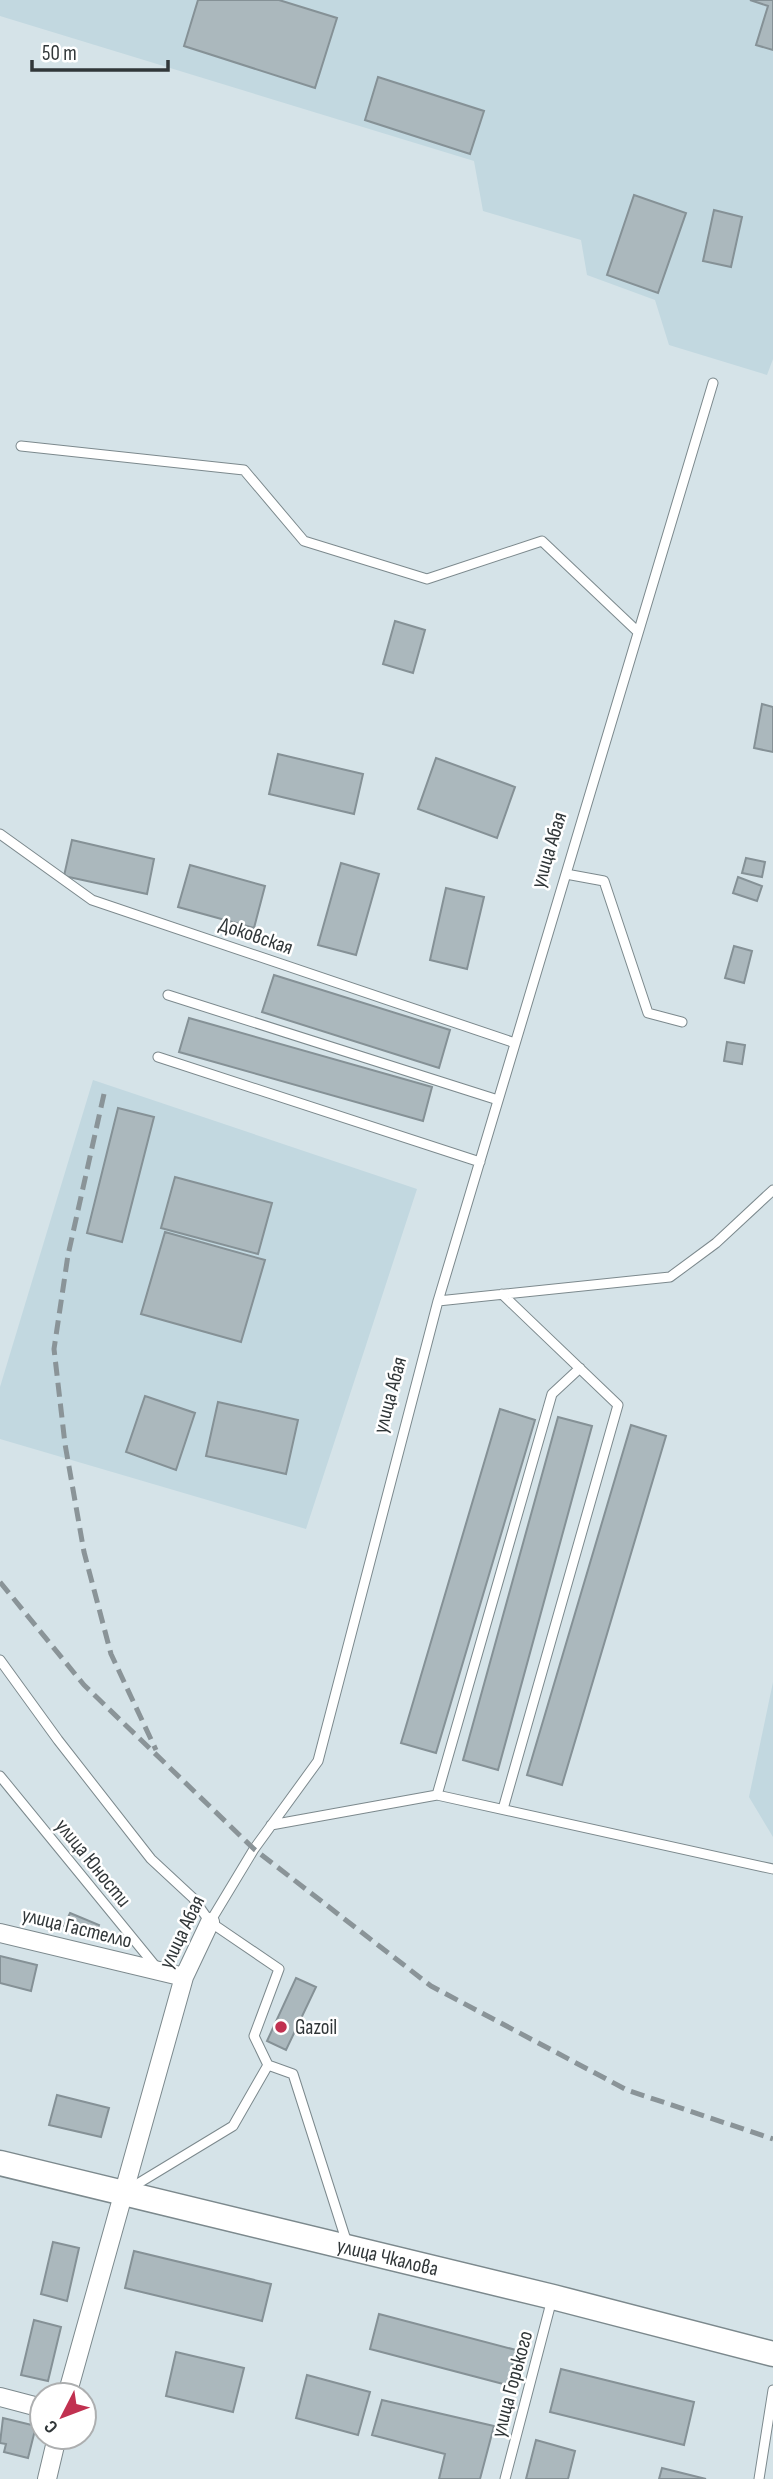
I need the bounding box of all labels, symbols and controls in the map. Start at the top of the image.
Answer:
scale bar [32,28,168,72]
text: 50 m [42,41,77,66]
street label: улица Абая [526,809,572,891]
street label: Доковская [216,912,296,960]
street label: улица Абая [368,1354,412,1436]
street label: улица Юности [50,1814,136,1912]
street label: улица Абая [154,1891,210,1973]
street label: улица Гастелло [19,1902,135,1954]
place label: Gazoil [295,2015,337,2040]
marker: Gazoil [273,2019,289,2035]
street label: улица Чкалова [335,2233,441,2281]
street label: улица Горького [486,2328,538,2440]
north arrow [28,2381,98,2451]
text: С [40,2415,63,2438]

